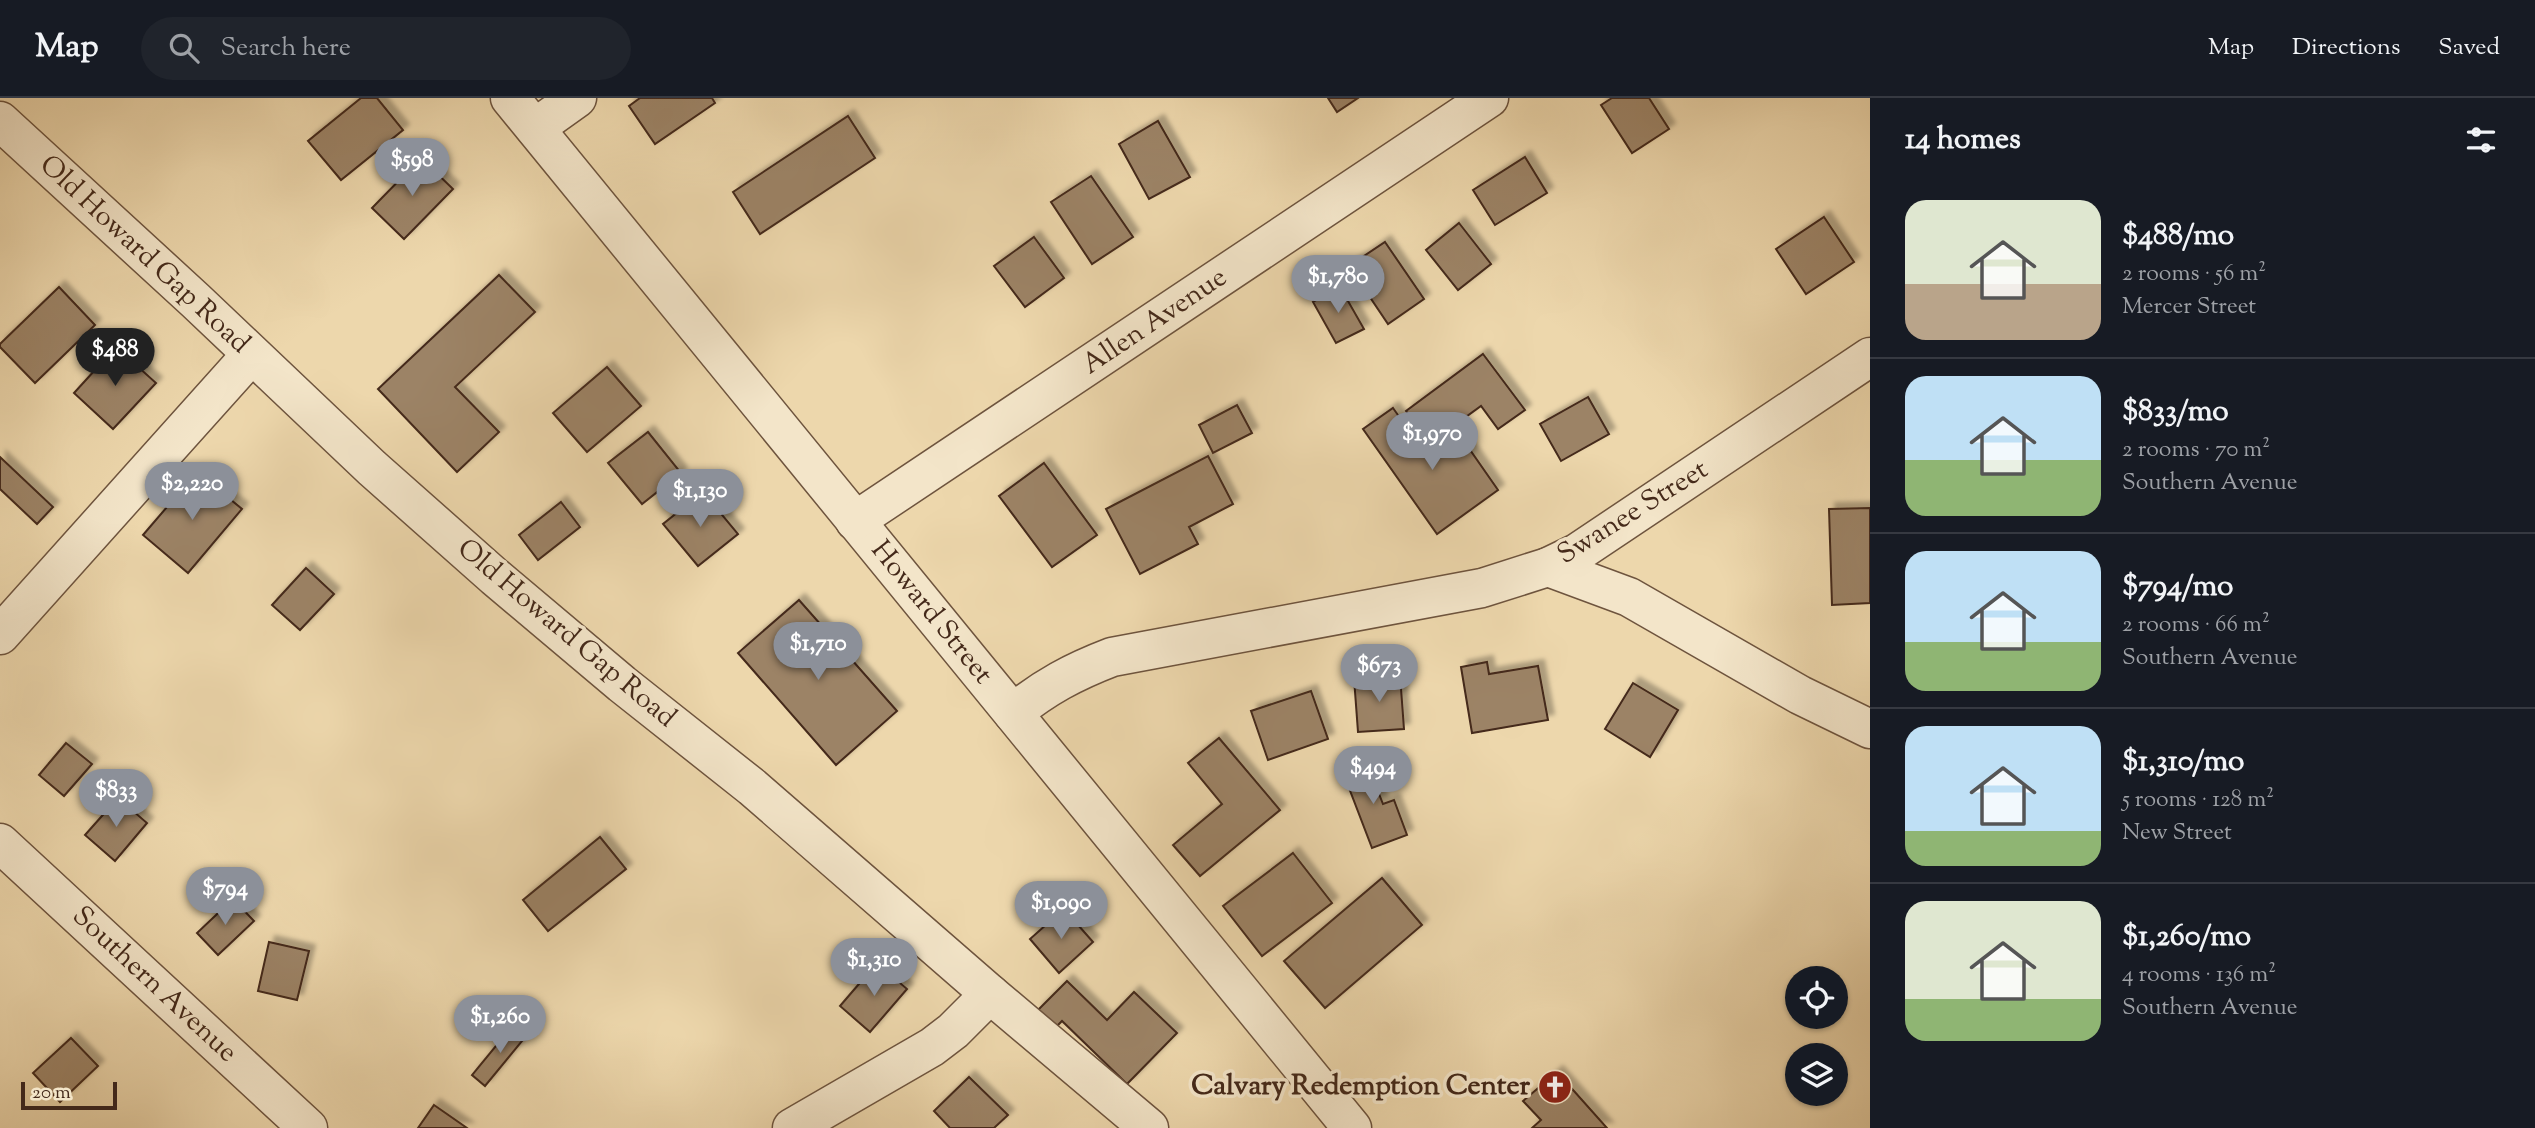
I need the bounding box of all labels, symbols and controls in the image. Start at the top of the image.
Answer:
search box [141,17,631,80]
text: Map [35,24,99,72]
icon: search [165,29,203,67]
text: Search here [221,30,351,67]
text: Map [2208,31,2254,65]
text: Directions [2292,31,2400,65]
text: Saved [2438,31,2500,65]
text: 14 homes [1905,119,2021,162]
icon: filters [2462,121,2500,159]
pin: $598 [371,139,453,198]
text: $598 [391,144,433,177]
street label: Old Howard Gap Road [30,146,259,364]
text: $488/mo [2122,215,2234,258]
icon: home [1961,228,2045,312]
pin: $1,780 [1281,256,1395,315]
text: 2 rooms · 56 m² [2122,258,2266,291]
street label: Allen Avenue [1075,259,1235,385]
text: $1,780 [1307,261,1369,294]
text: Mercer Street [2122,291,2256,324]
pin: $488 [74,328,156,388]
text: $488 [92,334,138,367]
text: $833/mo [2122,391,2229,434]
icon: home [1961,404,2045,488]
pin: $1,970 [1375,412,1489,472]
text: $1,970 [1402,418,1462,451]
text: 2 rooms · 70 m² [2122,434,2270,467]
street label: Swanee Street [1550,450,1717,575]
pin: $2,220 [135,462,249,522]
text: Southern Avenue [2122,467,2297,500]
text: $2,220 [161,468,223,501]
pin: $1,130 [643,470,757,529]
text: $1,130 [673,475,727,508]
street label: Old Howard Gap Road [448,530,685,738]
street label: Howard Street [860,533,1002,694]
text: $794/mo [2122,566,2233,609]
icon: home [1961,579,2045,663]
text: 2 rooms · 66 m² [2122,609,2270,642]
pin: $1,710 [761,622,875,682]
text: $1,710 [789,628,847,661]
text: Southern Avenue [2122,642,2297,675]
pin: $673 [1338,644,1420,704]
text: $673 [1357,650,1401,683]
text: $1,310/mo [2122,741,2244,784]
pin: $494 [1332,746,1414,806]
text: $494 [1350,752,1396,785]
icon: home [1961,754,2045,838]
pin: $833 [75,770,157,829]
text: $833 [95,775,137,808]
text: 5 rooms · 128 m² [2122,784,2274,817]
text: New Street [2122,817,2232,850]
pin: $794 [184,868,266,927]
text: $794 [202,873,248,906]
pin: $1,090 [1004,882,1118,941]
text: $1,090 [1031,887,1091,920]
street label: Southern Avenue [62,898,246,1072]
text: $1,260/mo [2122,916,2251,959]
icon: home [1961,929,2045,1013]
pin: $1,310 [817,939,931,998]
text: $1,310 [847,944,901,977]
text: 4 rooms · 136 m² [2122,959,2276,992]
map controls [1785,966,1848,1106]
button: locate [1785,966,1848,1029]
text: Southern Avenue [2122,992,2297,1025]
pin: $1,260 [443,996,557,1055]
text: $1,260 [470,1001,530,1034]
button: layers [1785,1043,1848,1106]
place label: Calvary Redemption Center [1191,1067,1530,1107]
church icon: Calvary Redemption Center [1536,1068,1574,1106]
scale bar [21,1079,117,1111]
text: 20 m [32,1080,71,1107]

